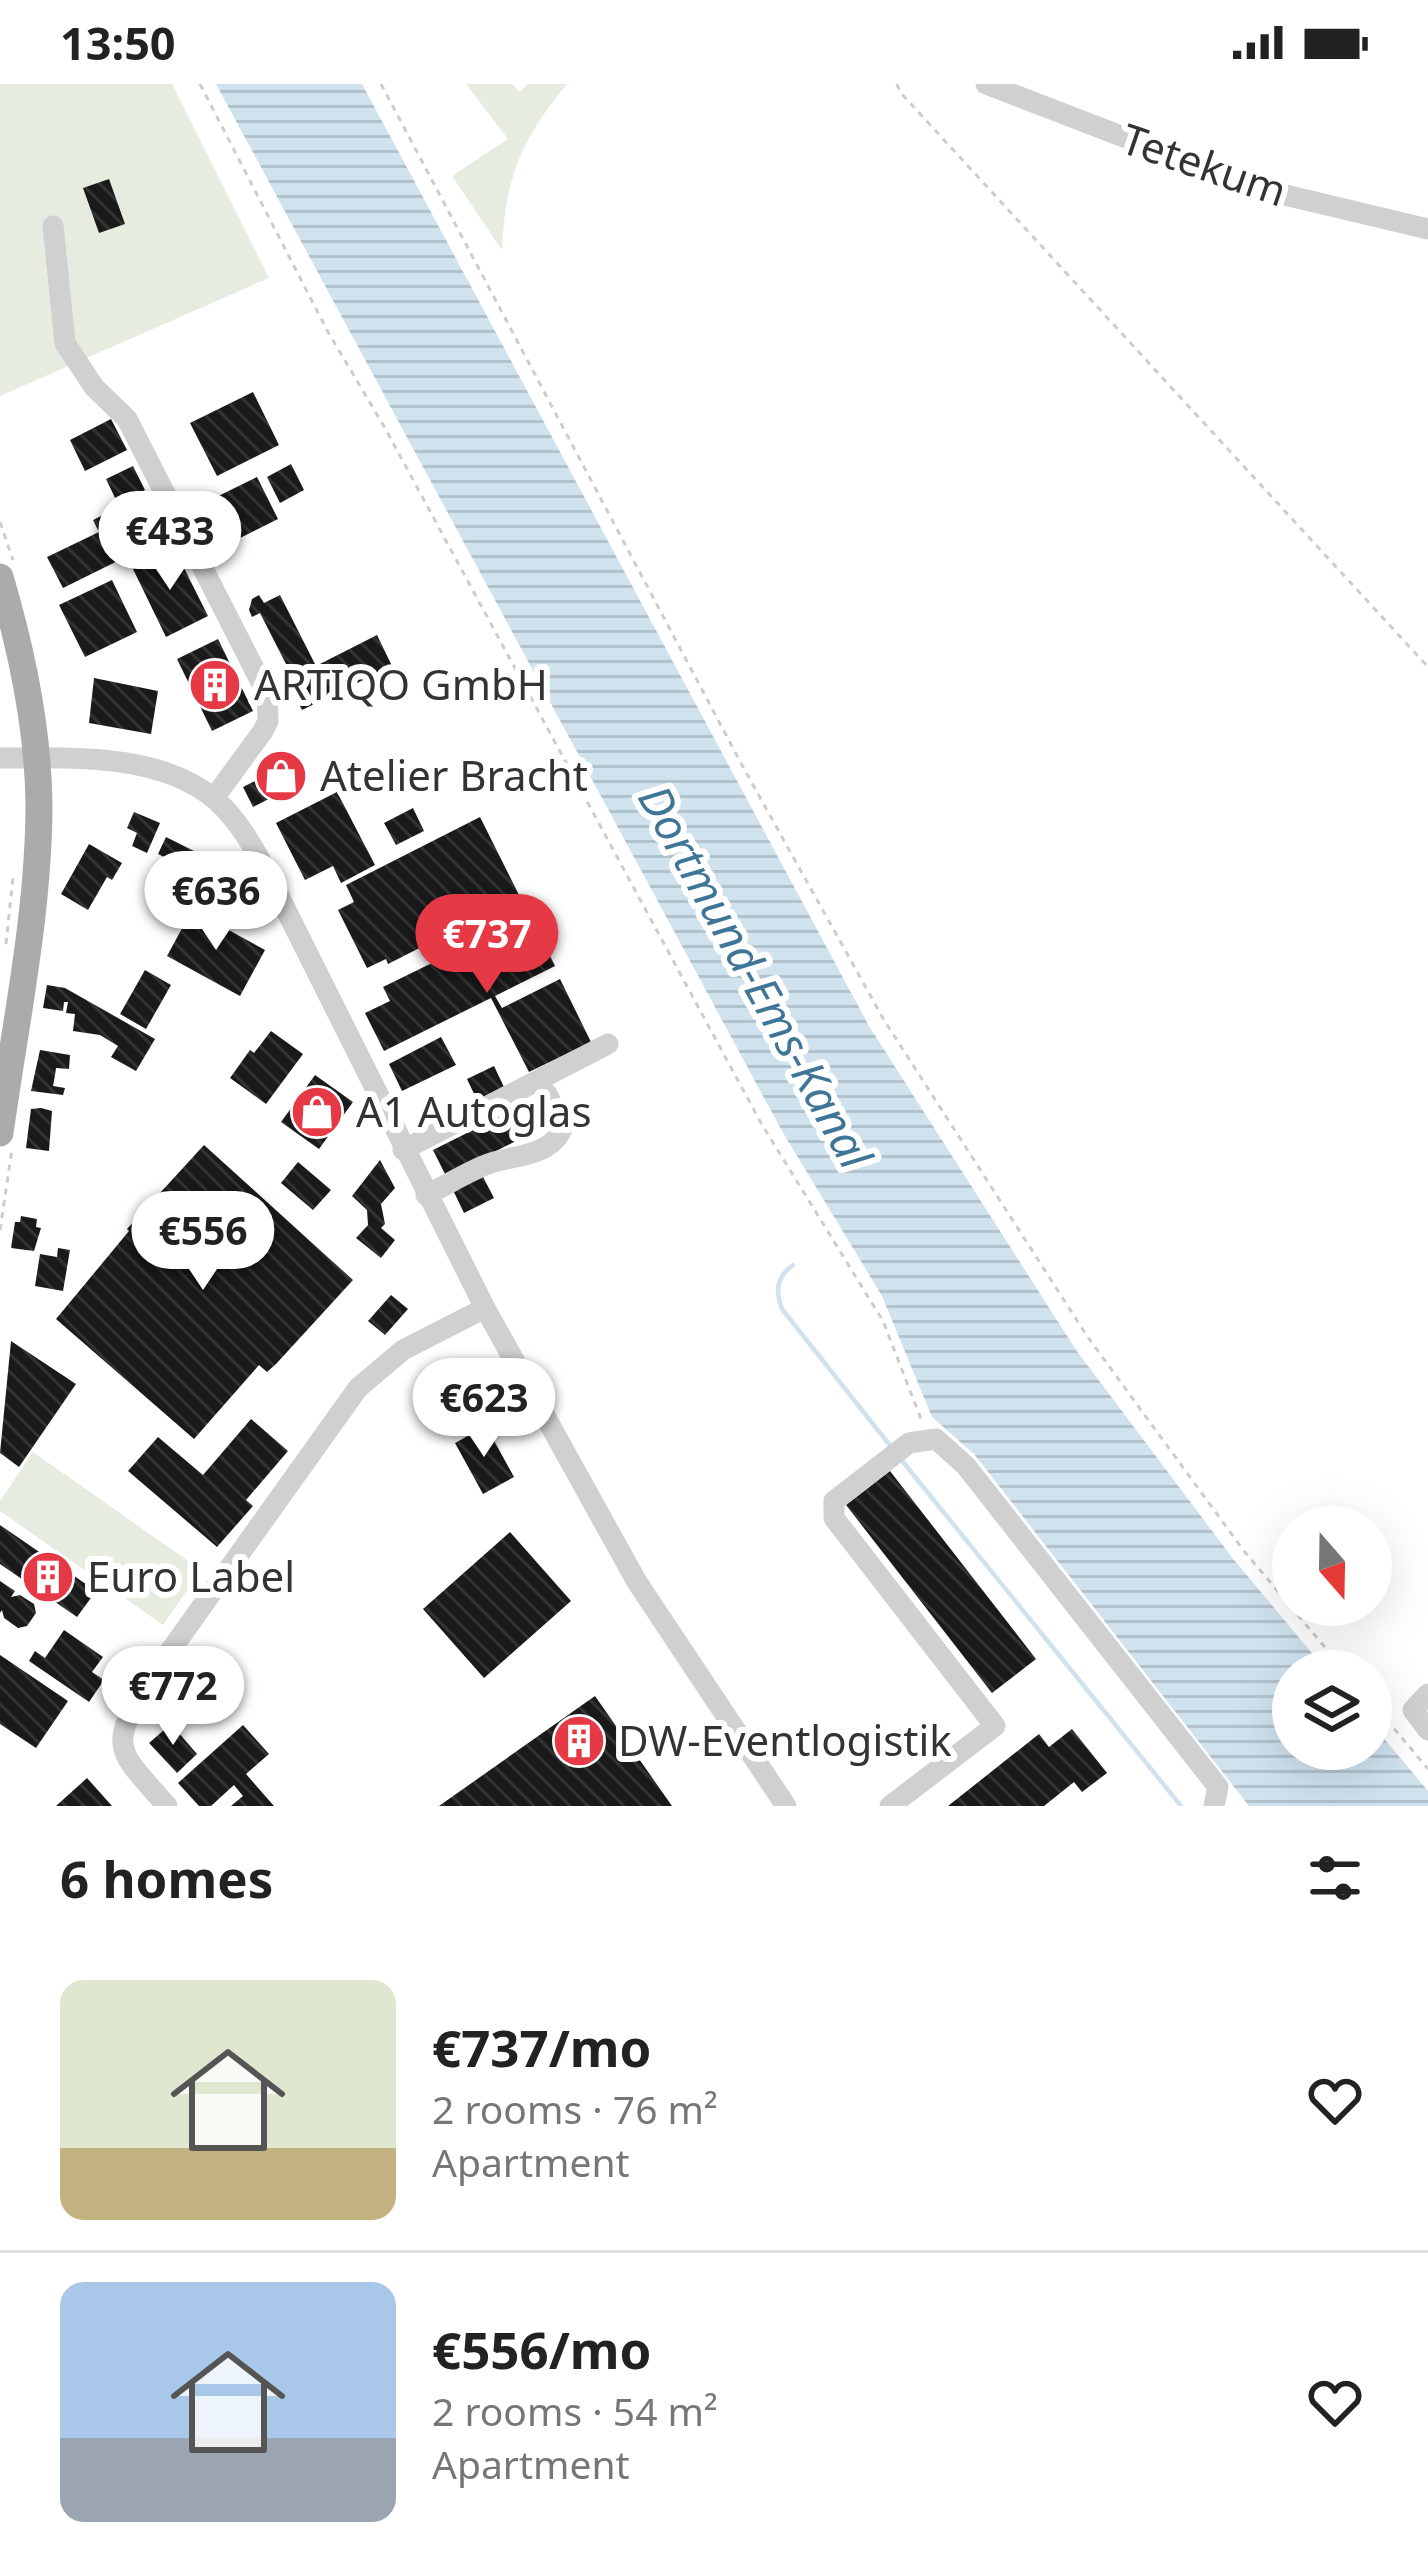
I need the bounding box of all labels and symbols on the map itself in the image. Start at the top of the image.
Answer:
street label: Tetekum [1115,109,1294,218]
pin: €433 [99,491,241,593]
place label: ARTIQO GmbH [254,655,548,712]
building icon: ARTIQO GmbH [187,657,243,713]
place label: Atelier Bracht [320,746,588,803]
shop icon: Atelier Bracht [253,748,309,804]
water label: Dortmund-Ems-Kanal [625,773,888,1180]
pin: €636 [145,851,287,953]
pin: €737 [416,894,558,996]
place label: A1 Autoglas [356,1082,592,1139]
shop icon: A1 Autoglas [289,1084,345,1140]
pin: €556 [132,1191,274,1293]
pin: €623 [413,1358,555,1460]
north arrow [1272,1506,1392,1626]
place label: Euro Label [87,1547,295,1604]
building icon: Euro Label [20,1549,76,1605]
pin: €772 [102,1646,244,1748]
place label: DW-Eventlogistik [618,1711,952,1768]
building icon: DW-Eventlogistik [551,1713,607,1769]

